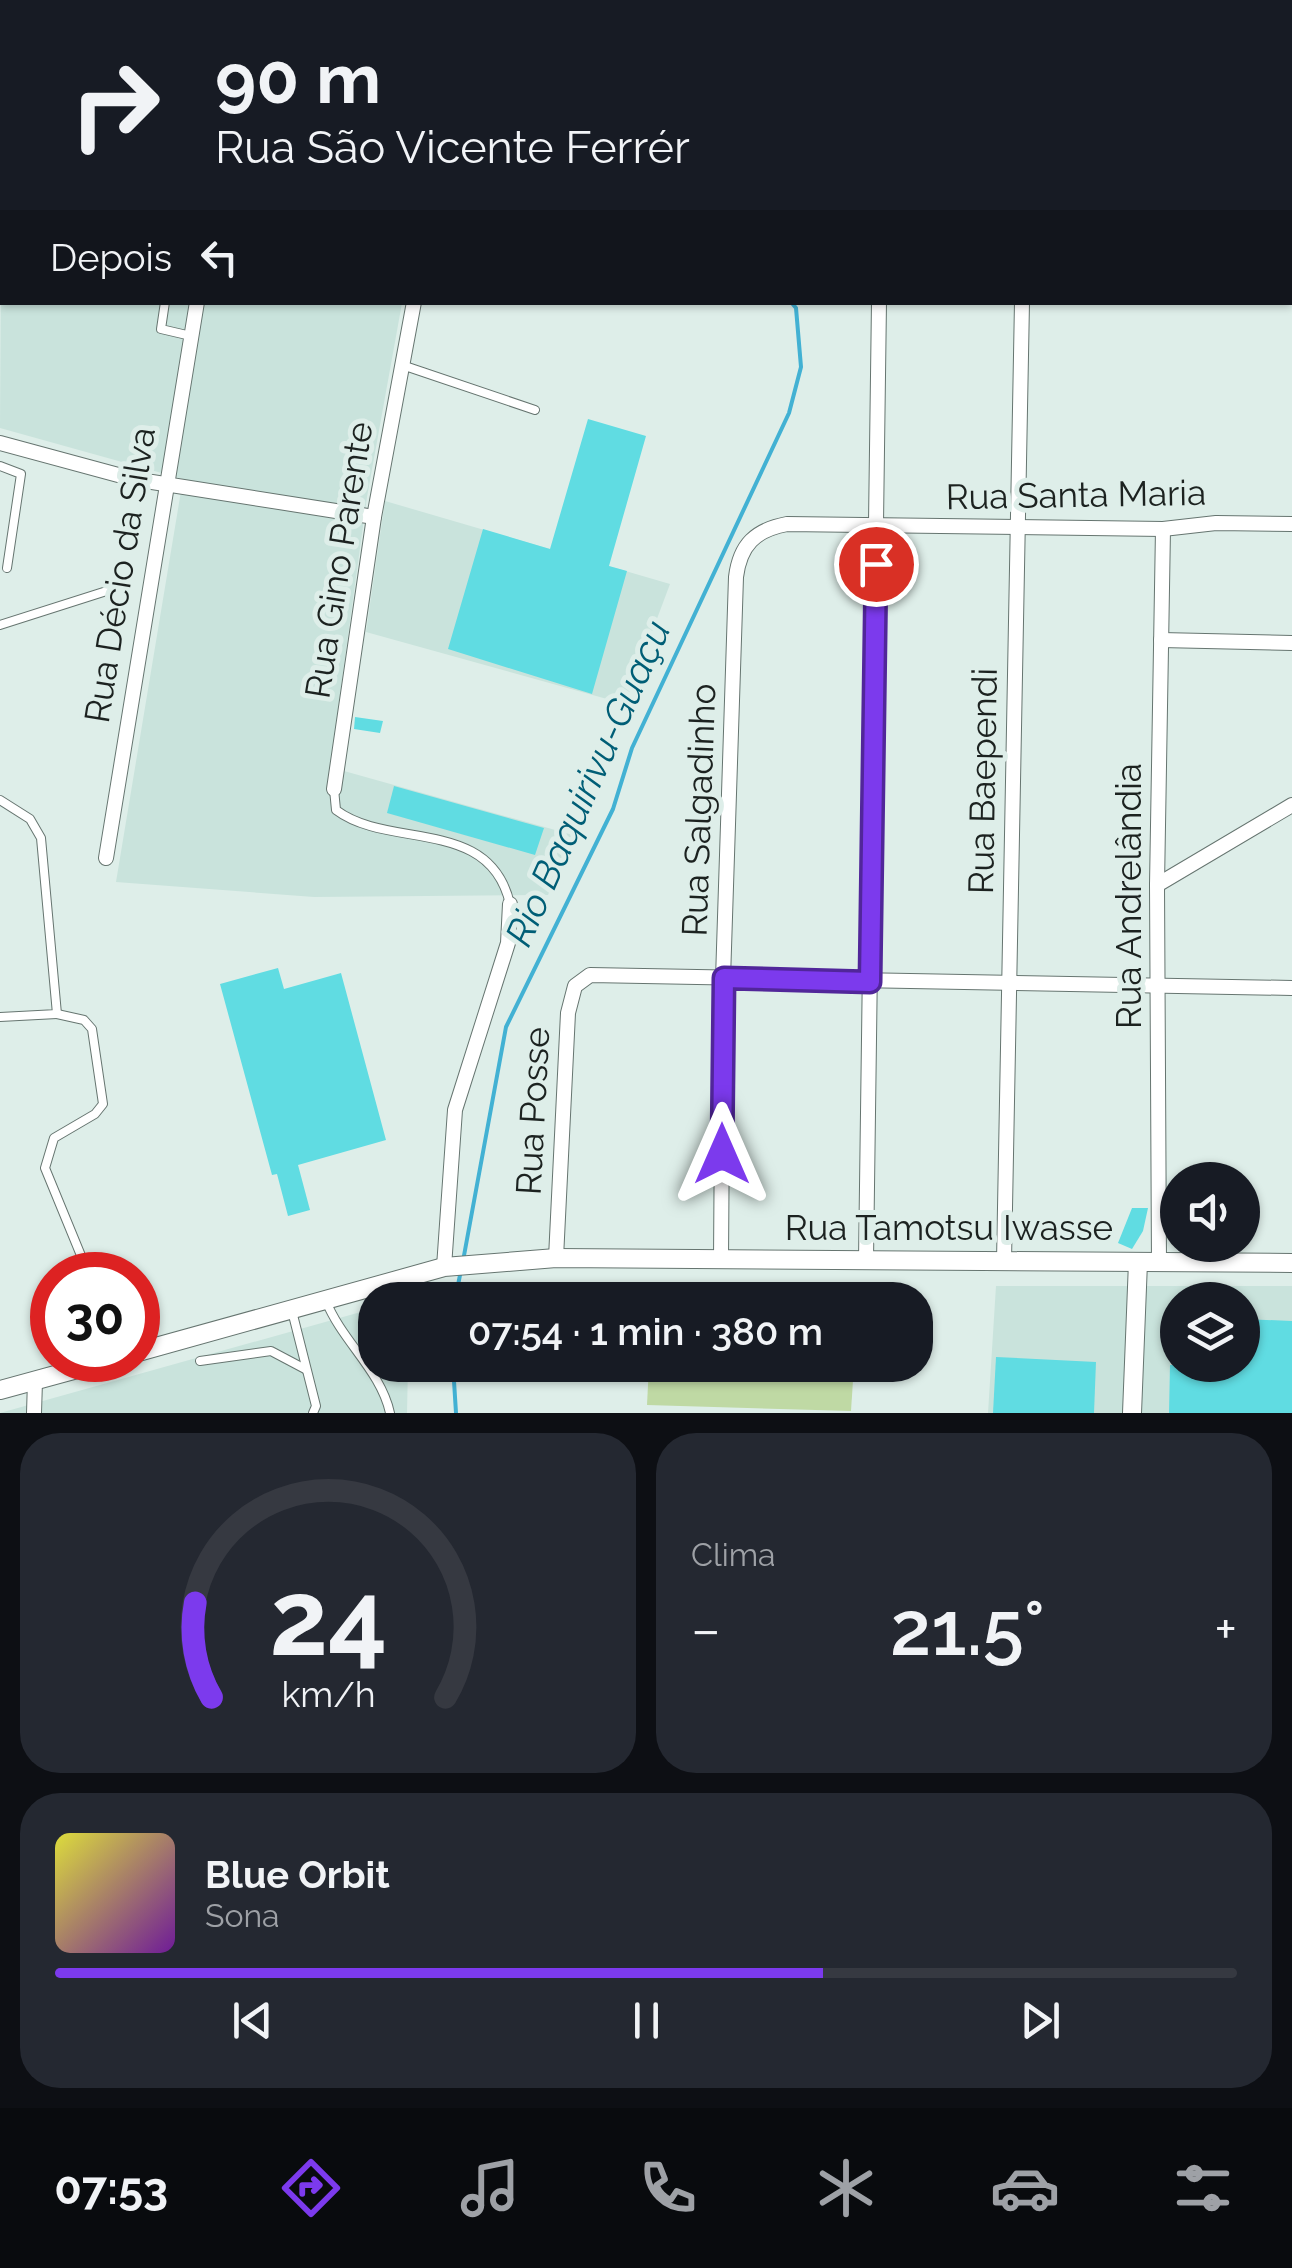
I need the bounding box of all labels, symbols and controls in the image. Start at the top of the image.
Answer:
text: 90 m [215,37,381,119]
icon: right [50,40,180,170]
text: Rua São Vicente Ferrér [215,121,690,174]
icon: left [192,230,247,285]
text: Depois [50,235,172,280]
street label: Rua Gino Parente [296,419,381,701]
street label: Rua Décio da Silva [76,424,163,725]
street label: Rua Santa Maria [946,472,1206,517]
pin [834,522,919,607]
icon: arrive [849,537,904,592]
water label: Rio Baquirivu-Guaçu [496,613,680,952]
street label: Rua Baependi [960,668,1005,894]
street label: Rua Salgadinho [674,683,723,937]
street label: Rua Andrelândia [1108,763,1149,1029]
street label: Rua Posse [508,1026,557,1196]
position arrow [670,1102,774,1206]
map controls [1160,1162,1260,1382]
button: sound [1160,1162,1260,1262]
street label: Rua Tamotsu Iwasse [785,1207,1113,1248]
speed limit sign: 30 [30,1252,160,1382]
button: layers [1160,1282,1260,1382]
text: 07:54 · 1 min · 380 m [468,1309,823,1354]
text: Clima [691,1536,775,1573]
text: 24 [269,1557,387,1679]
text: 21.5° [890,1584,1045,1673]
text: − [691,1597,721,1662]
text: + [1214,1597,1237,1662]
text: km/h [281,1673,375,1715]
text: Blue Orbit [205,1852,390,1897]
text: Sona [205,1897,280,1934]
icon: previous [225,1993,280,2048]
icon: pause [619,1993,674,2048]
icon: next [1013,1993,1068,2048]
icon: directions [276,2153,346,2223]
icon: music [455,2153,525,2223]
icon: phone [633,2153,703,2223]
icon: climate [811,2153,881,2223]
icon: car [990,2153,1060,2223]
icon: filters [1168,2153,1238,2223]
text: 07:53 [54,2162,168,2215]

